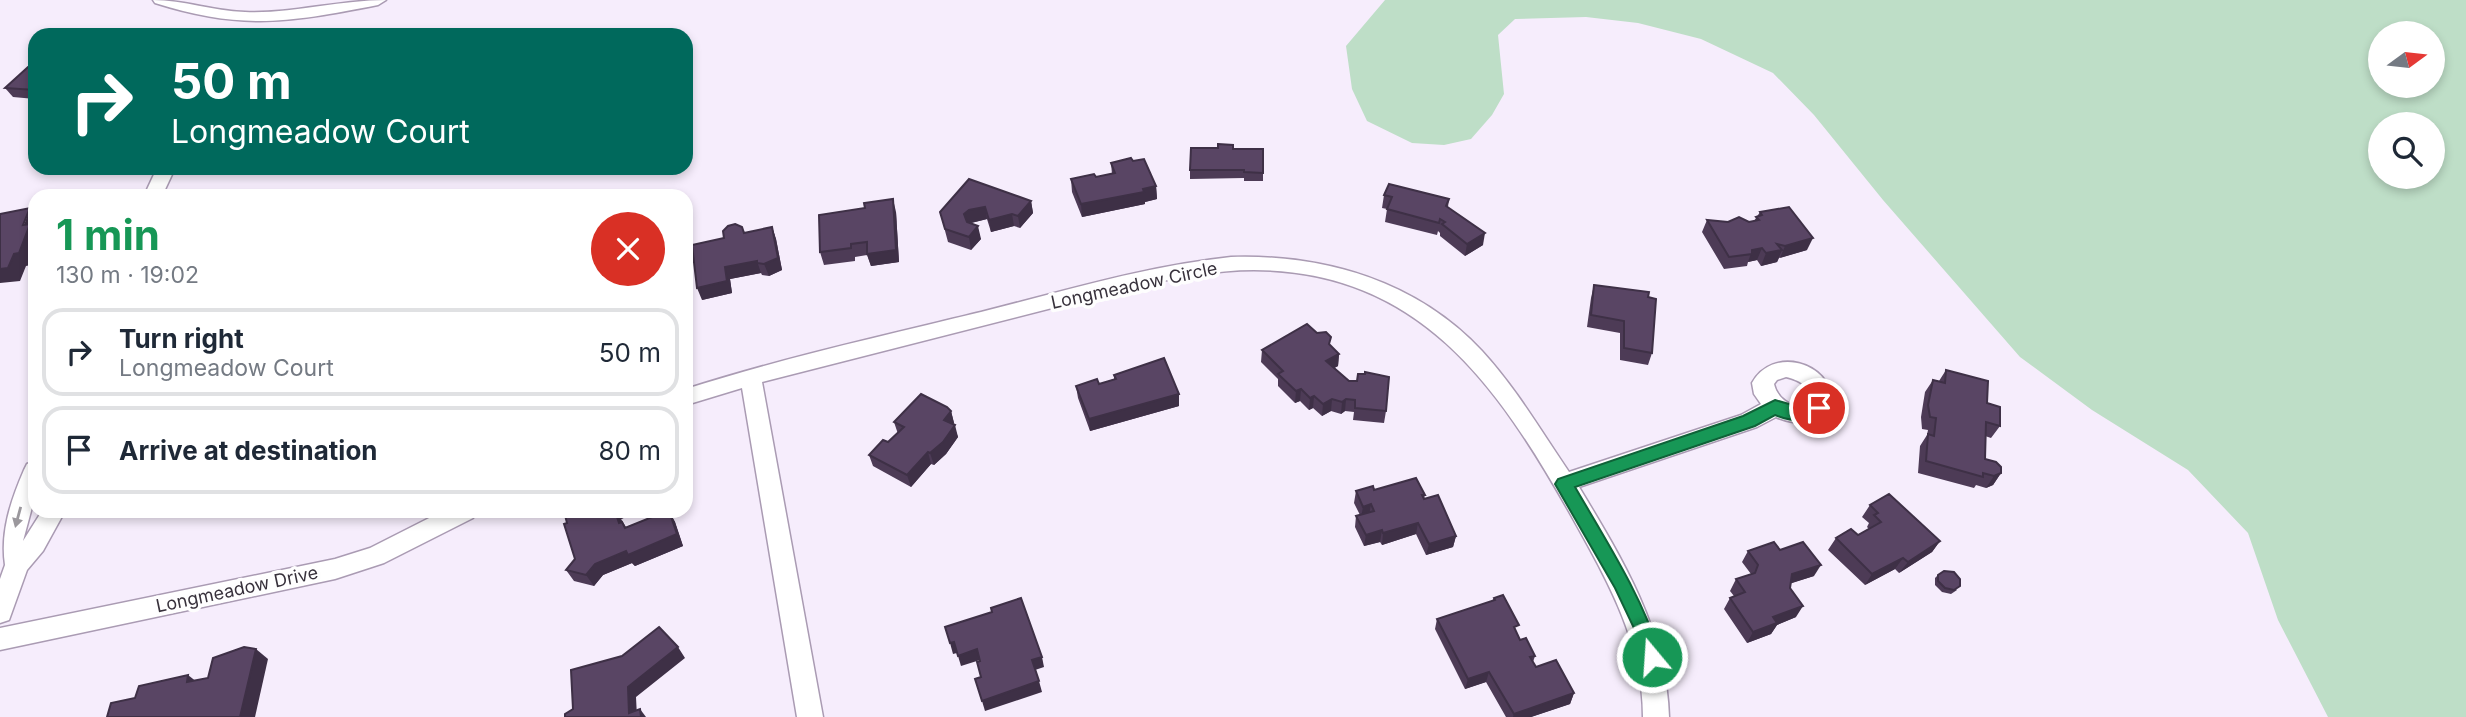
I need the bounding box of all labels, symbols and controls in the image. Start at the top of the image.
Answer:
north arrow [2368,21,2445,98]
map controls [2368,21,2445,189]
text: 50 m [171,52,292,111]
icon: right [56,56,147,147]
text: Longmeadow Court [171,112,470,151]
button: search [2368,112,2445,189]
text: 1 min [56,209,160,260]
button: close [591,212,665,286]
street label: Longmeadow Circle [1049,257,1219,313]
text: 130 m · 19:02 [56,261,199,289]
text: Turn right [119,323,244,354]
icon: right [60,333,98,371]
text: 50 m [599,337,661,368]
text: Longmeadow Court [119,354,334,382]
pin [1789,378,1849,438]
icon: arrive [1800,389,1838,427]
icon: arrive [60,431,98,469]
text: Arrive at destination [119,435,378,466]
text: 80 m [598,435,661,466]
one-way arrow [12,506,23,528]
street label: Longmeadow Drive [154,562,320,616]
position arrow [1615,620,1689,694]

